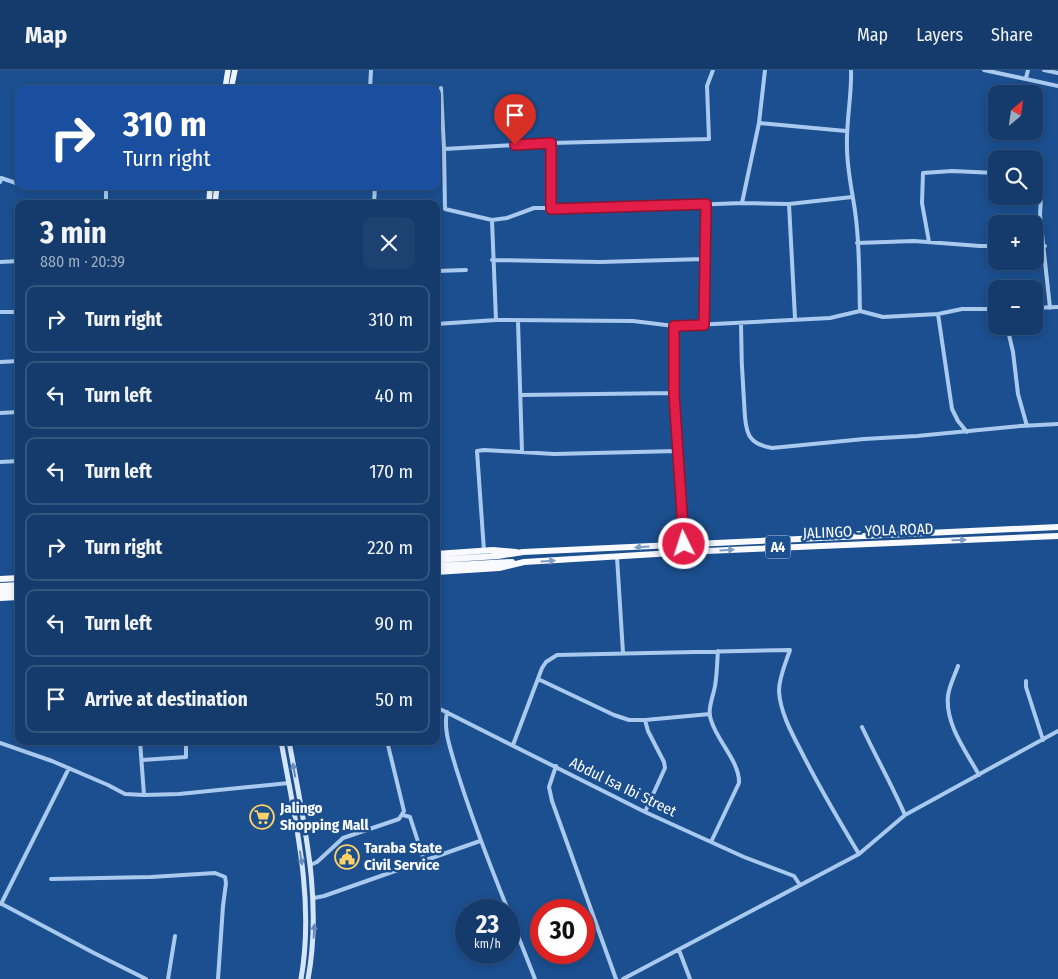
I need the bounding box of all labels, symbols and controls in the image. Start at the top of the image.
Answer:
text: Map [25,21,67,49]
text: Map [857,24,888,46]
text: Layers [916,24,963,46]
text: Share [991,24,1033,46]
north arrow [988,85,1042,140]
map controls [988,85,1043,335]
pin [494,94,536,145]
icon: arrive [501,101,529,129]
text: 310 m [123,103,207,145]
icon: right [40,105,105,170]
text: Turn right [123,145,211,172]
button: search [988,150,1043,205]
text: 3 min [40,215,107,251]
button: + [988,215,1043,270]
button: close [363,217,415,269]
text: 880 m · 20:39 [40,252,125,271]
button: − [988,280,1043,335]
icon: right [42,305,70,333]
text: Turn right [85,308,162,331]
text: 310 m [369,308,413,331]
icon: left [42,381,70,409]
text: Turn left [85,384,152,407]
text: 40 m [375,384,413,407]
icon: left [42,457,70,485]
text: Turn left [85,460,152,483]
text: 170 m [369,460,413,483]
position arrow [657,517,709,569]
street label: JALINGO - YOLA ROAD [802,520,934,542]
icon: right [42,533,70,561]
one-way arrow [952,535,968,543]
text: Turn right [85,536,162,559]
text: 220 m [367,536,413,559]
road number: A4 [766,536,790,558]
one-way arrow [634,543,650,551]
one-way arrow [719,545,735,553]
one-way arrow [540,556,556,564]
icon: left [42,609,70,637]
text: Turn left [85,612,152,635]
text: 90 m [375,612,413,635]
icon: arrive [42,685,70,713]
text: Arrive at destination [85,688,248,711]
text: 50 m [375,688,413,711]
street label: Abdul Isa Ibi Street [567,753,679,821]
one-way arrow [289,761,297,777]
place label: Jalingo Shopping Mall [279,799,369,834]
supermarket icon: Jalingo Shopping Mall [249,804,275,830]
place label: Taraba State Civil Service [364,839,443,874]
public building icon: Taraba State Civil Service [334,844,360,870]
one-way arrow [298,851,306,867]
speed limit sign: 30 [530,899,595,964]
text: 23 [476,910,499,940]
one-way arrow [310,922,318,938]
text: km/h [474,937,501,951]

